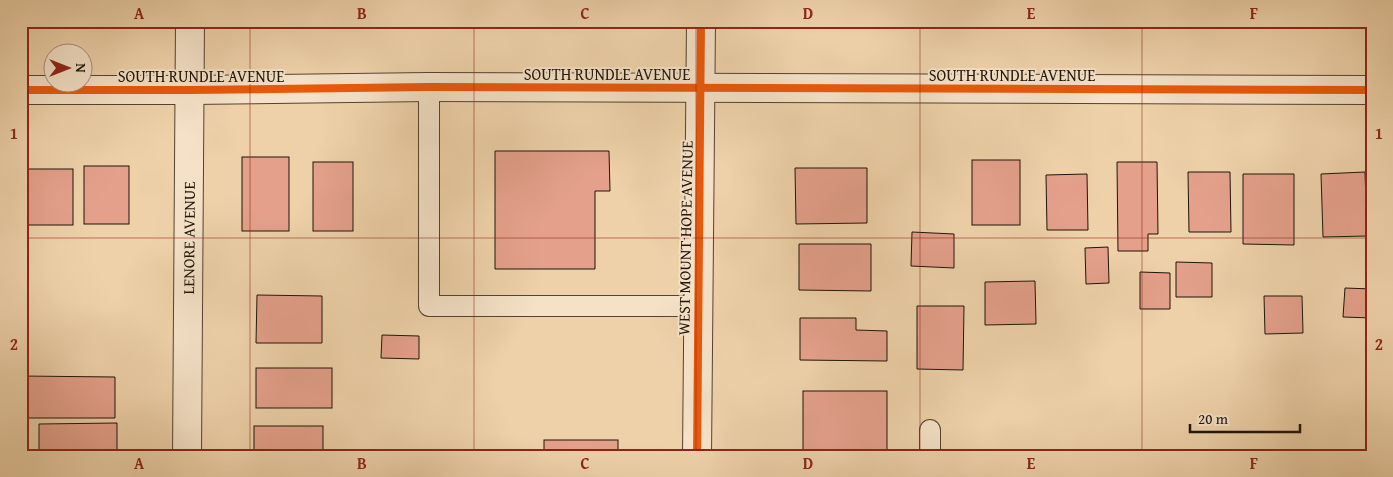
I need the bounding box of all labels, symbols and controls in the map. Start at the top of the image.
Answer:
text: A [134,1,145,25]
text: B [357,1,367,25]
text: C [580,1,590,25]
text: D [803,1,813,25]
text: E [1027,1,1036,25]
text: F [1250,1,1258,25]
north arrow [42,42,92,92]
street label: SOUTH RUNDLE AVENUE [524,62,690,86]
text: N [71,63,91,73]
street label: SOUTH RUNDLE AVENUE [929,63,1095,87]
street label: SOUTH RUNDLE AVENUE [118,64,284,88]
text: 1 [10,121,18,145]
text: 1 [1375,121,1383,145]
street label: WEST MOUNT HOPE AVENUE [671,140,699,336]
street label: LENORE AVENUE [176,181,201,295]
text: 2 [10,332,18,356]
text: 2 [1375,332,1383,356]
scale bar [1190,402,1300,434]
text: 20 m [1198,408,1229,429]
text: A [134,451,145,475]
text: B [357,451,367,475]
text: C [580,451,590,475]
text: D [803,451,813,475]
text: E [1027,451,1036,475]
text: F [1250,451,1258,475]

